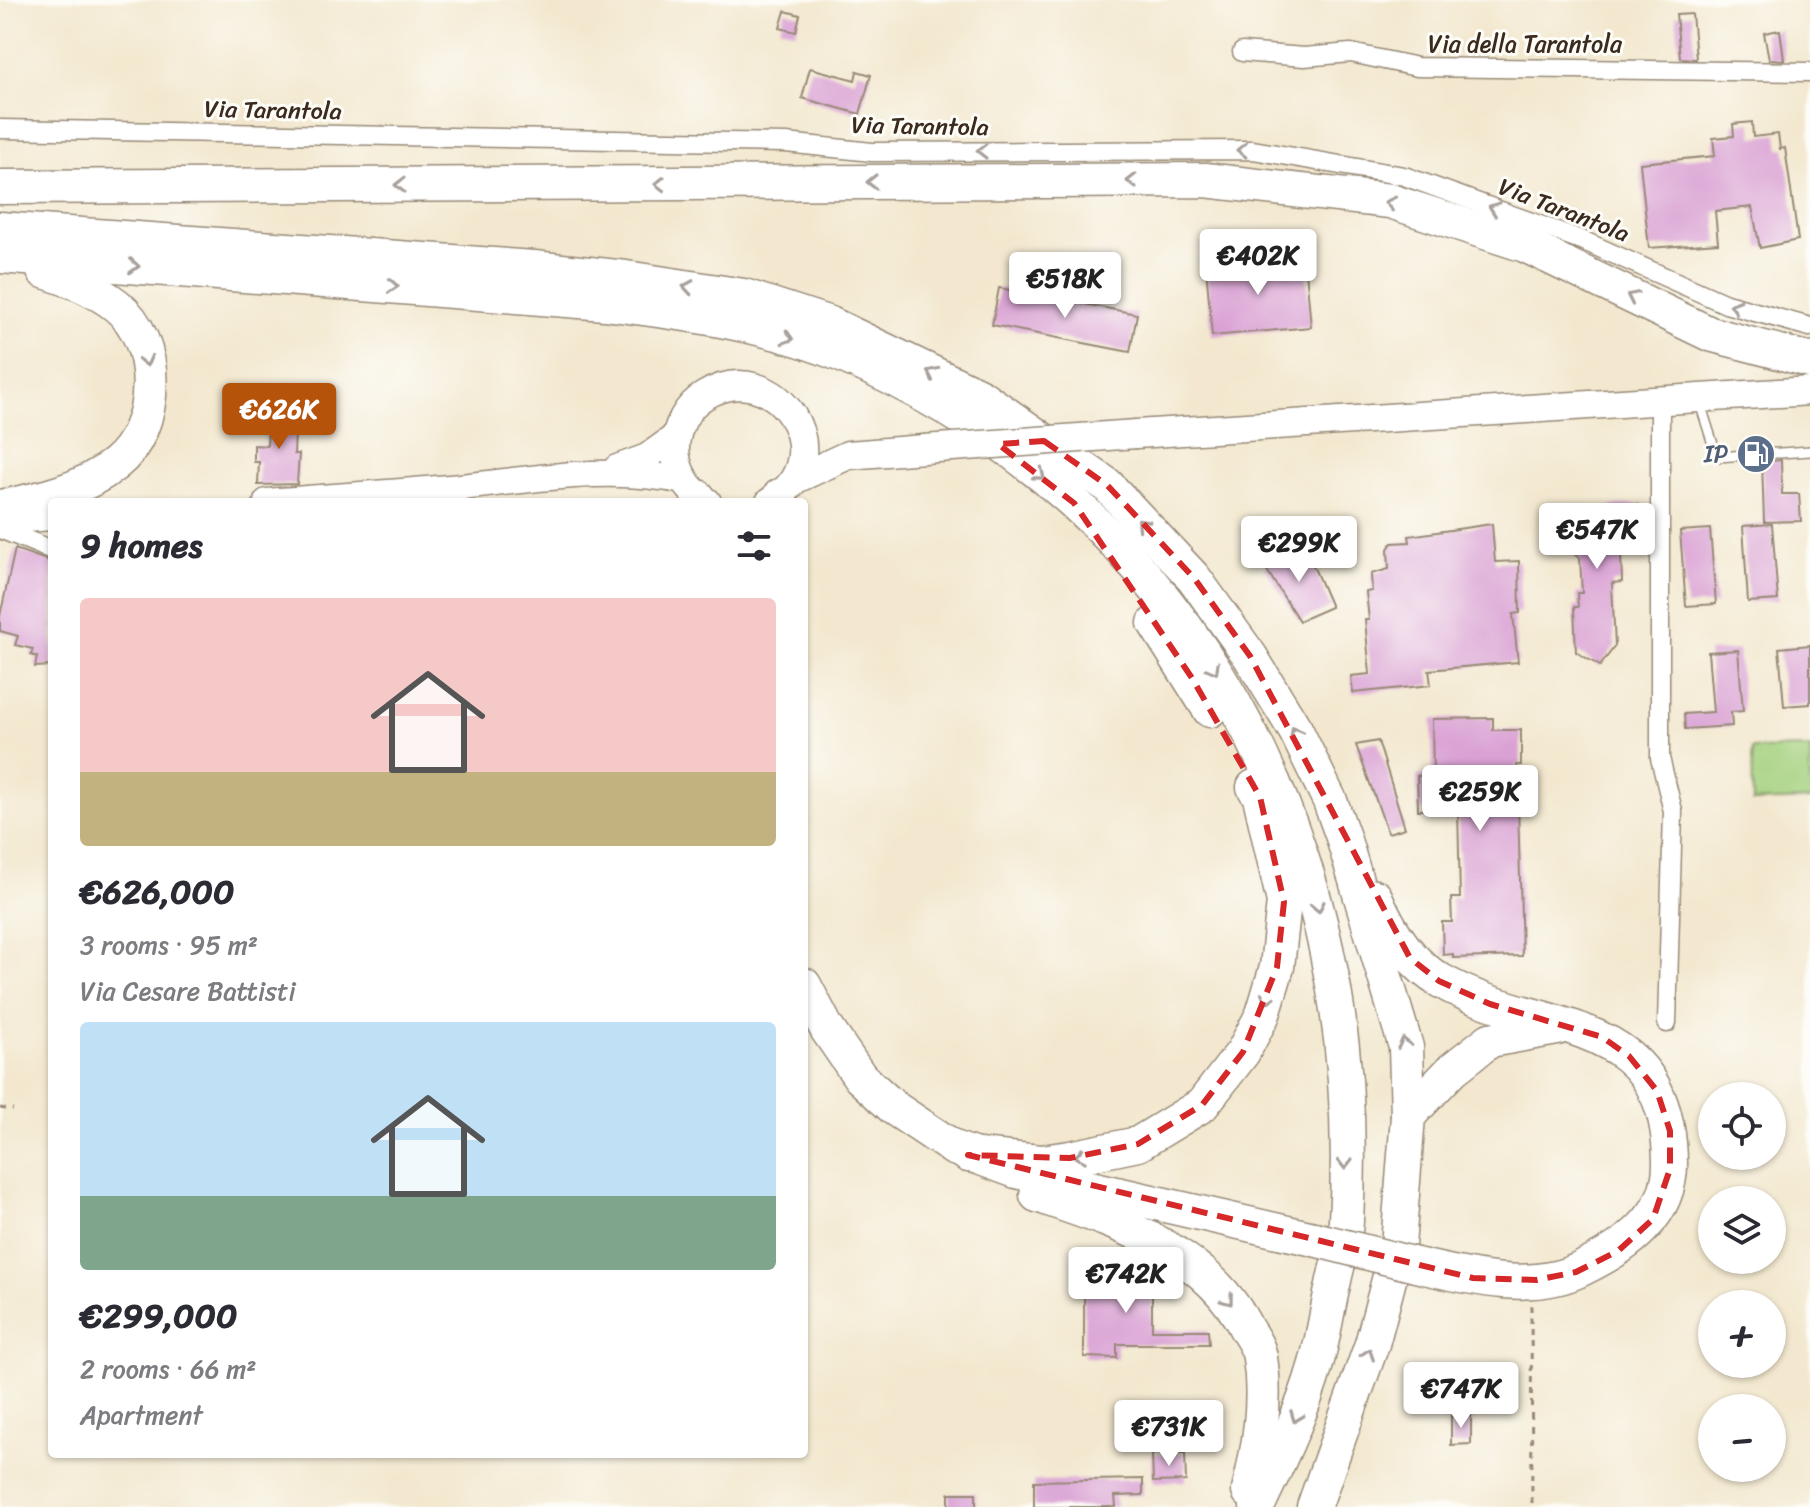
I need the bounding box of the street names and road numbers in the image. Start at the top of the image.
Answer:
street label: Via della Tarantola [1428,23,1623,65]
street label: Via Tarantola [204,88,342,132]
street label: Via Tarantola [851,104,989,148]
street label: Via Tarantola [1492,166,1636,254]

